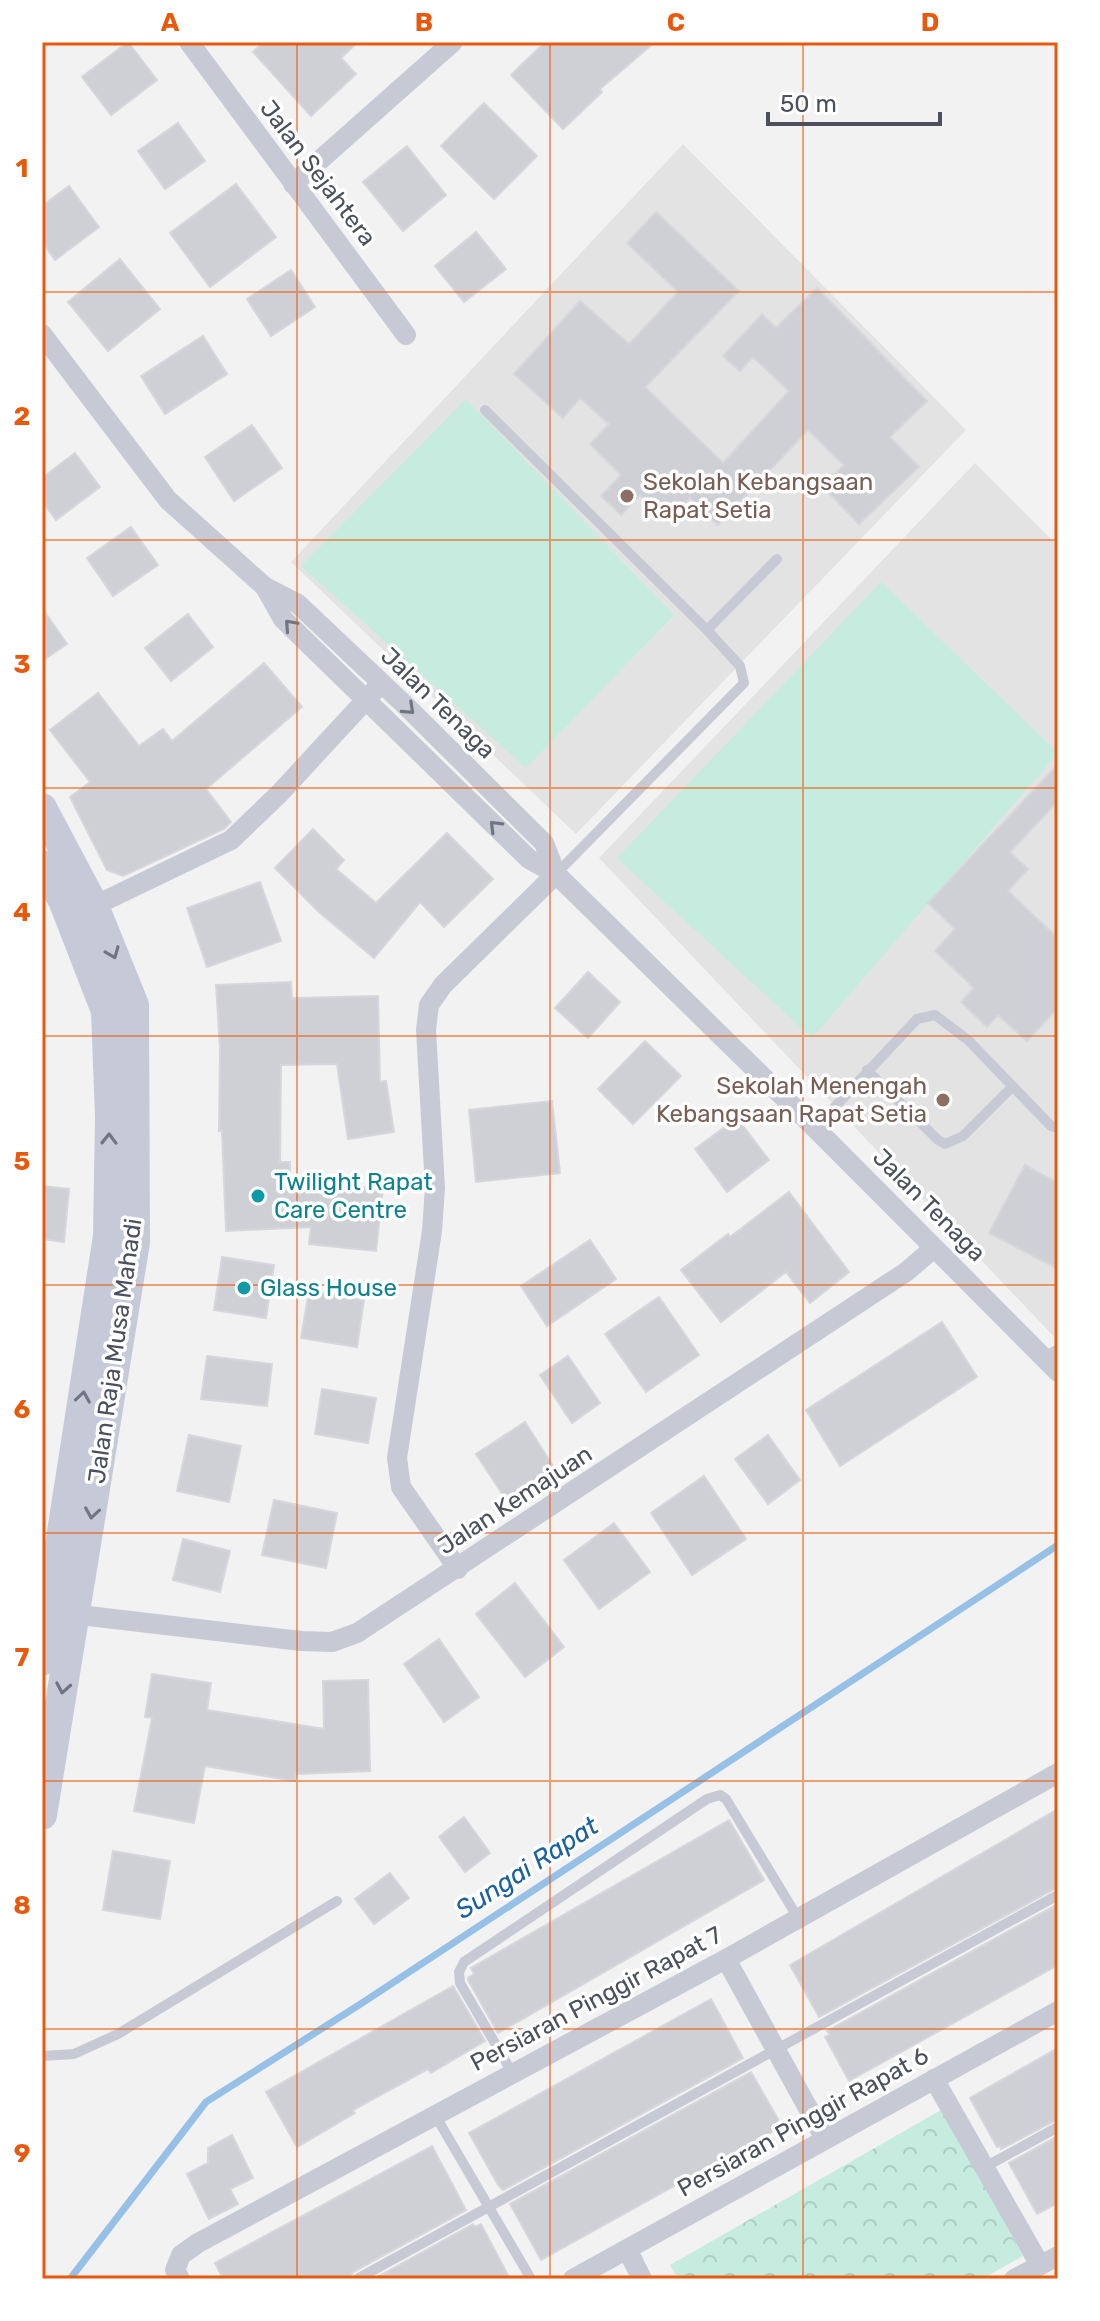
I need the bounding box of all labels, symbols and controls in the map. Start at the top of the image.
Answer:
text: A [161,7,180,38]
text: B [415,7,433,38]
text: C [667,7,685,38]
text: D [921,7,939,38]
scale bar [768,76,940,126]
text: 50 m [780,90,837,118]
street label: Jalan Sejahtera [254,95,382,251]
text: 1 [16,153,28,184]
text: 2 [14,401,30,432]
place label: Sekolah Kebangsaan Rapat Setia [643,468,873,524]
marker: Sekolah Kebangsaan Rapat Setia [618,487,636,505]
one-way arrow [285,619,299,634]
street label: Jalan Tenaga [375,642,501,764]
text: 3 [13,649,31,680]
one-way arrow [399,700,414,714]
one-way arrow [490,821,504,835]
text: 4 [13,897,31,928]
one-way arrow [103,945,120,959]
place label: Sekolah Menengah Kebangsaan Rapat Setia [656,1072,927,1128]
marker: Sekolah Menengah Kebangsaan Rapat Setia [934,1091,952,1109]
one-way arrow [101,1132,118,1145]
street label: Jalan Tenaga [867,1143,991,1267]
text: 5 [14,1146,30,1177]
place label: Twilight Rapat Care Centre [274,1168,433,1224]
marker: Twilight Rapat Care Centre [249,1187,267,1205]
street label: Jalan Raja Musa Mahadi [83,1217,147,1485]
place label: Glass House [260,1274,397,1302]
marker: Glass House [235,1279,253,1297]
one-way arrow [74,1390,91,1404]
text: 6 [14,1394,31,1425]
street label: Jalan Kemajuan [433,1440,597,1560]
one-way arrow [84,1507,101,1520]
text: 7 [15,1642,30,1673]
one-way arrow [56,1681,73,1695]
water label: Sungai Rapat [450,1810,605,1926]
text: 8 [13,1890,31,1921]
street label: Persiaran Pinggir Rapat 7 [466,1921,726,2077]
street label: Persiaran Pinggir Rapat 6 [673,2041,933,2203]
text: 9 [14,2138,30,2169]

